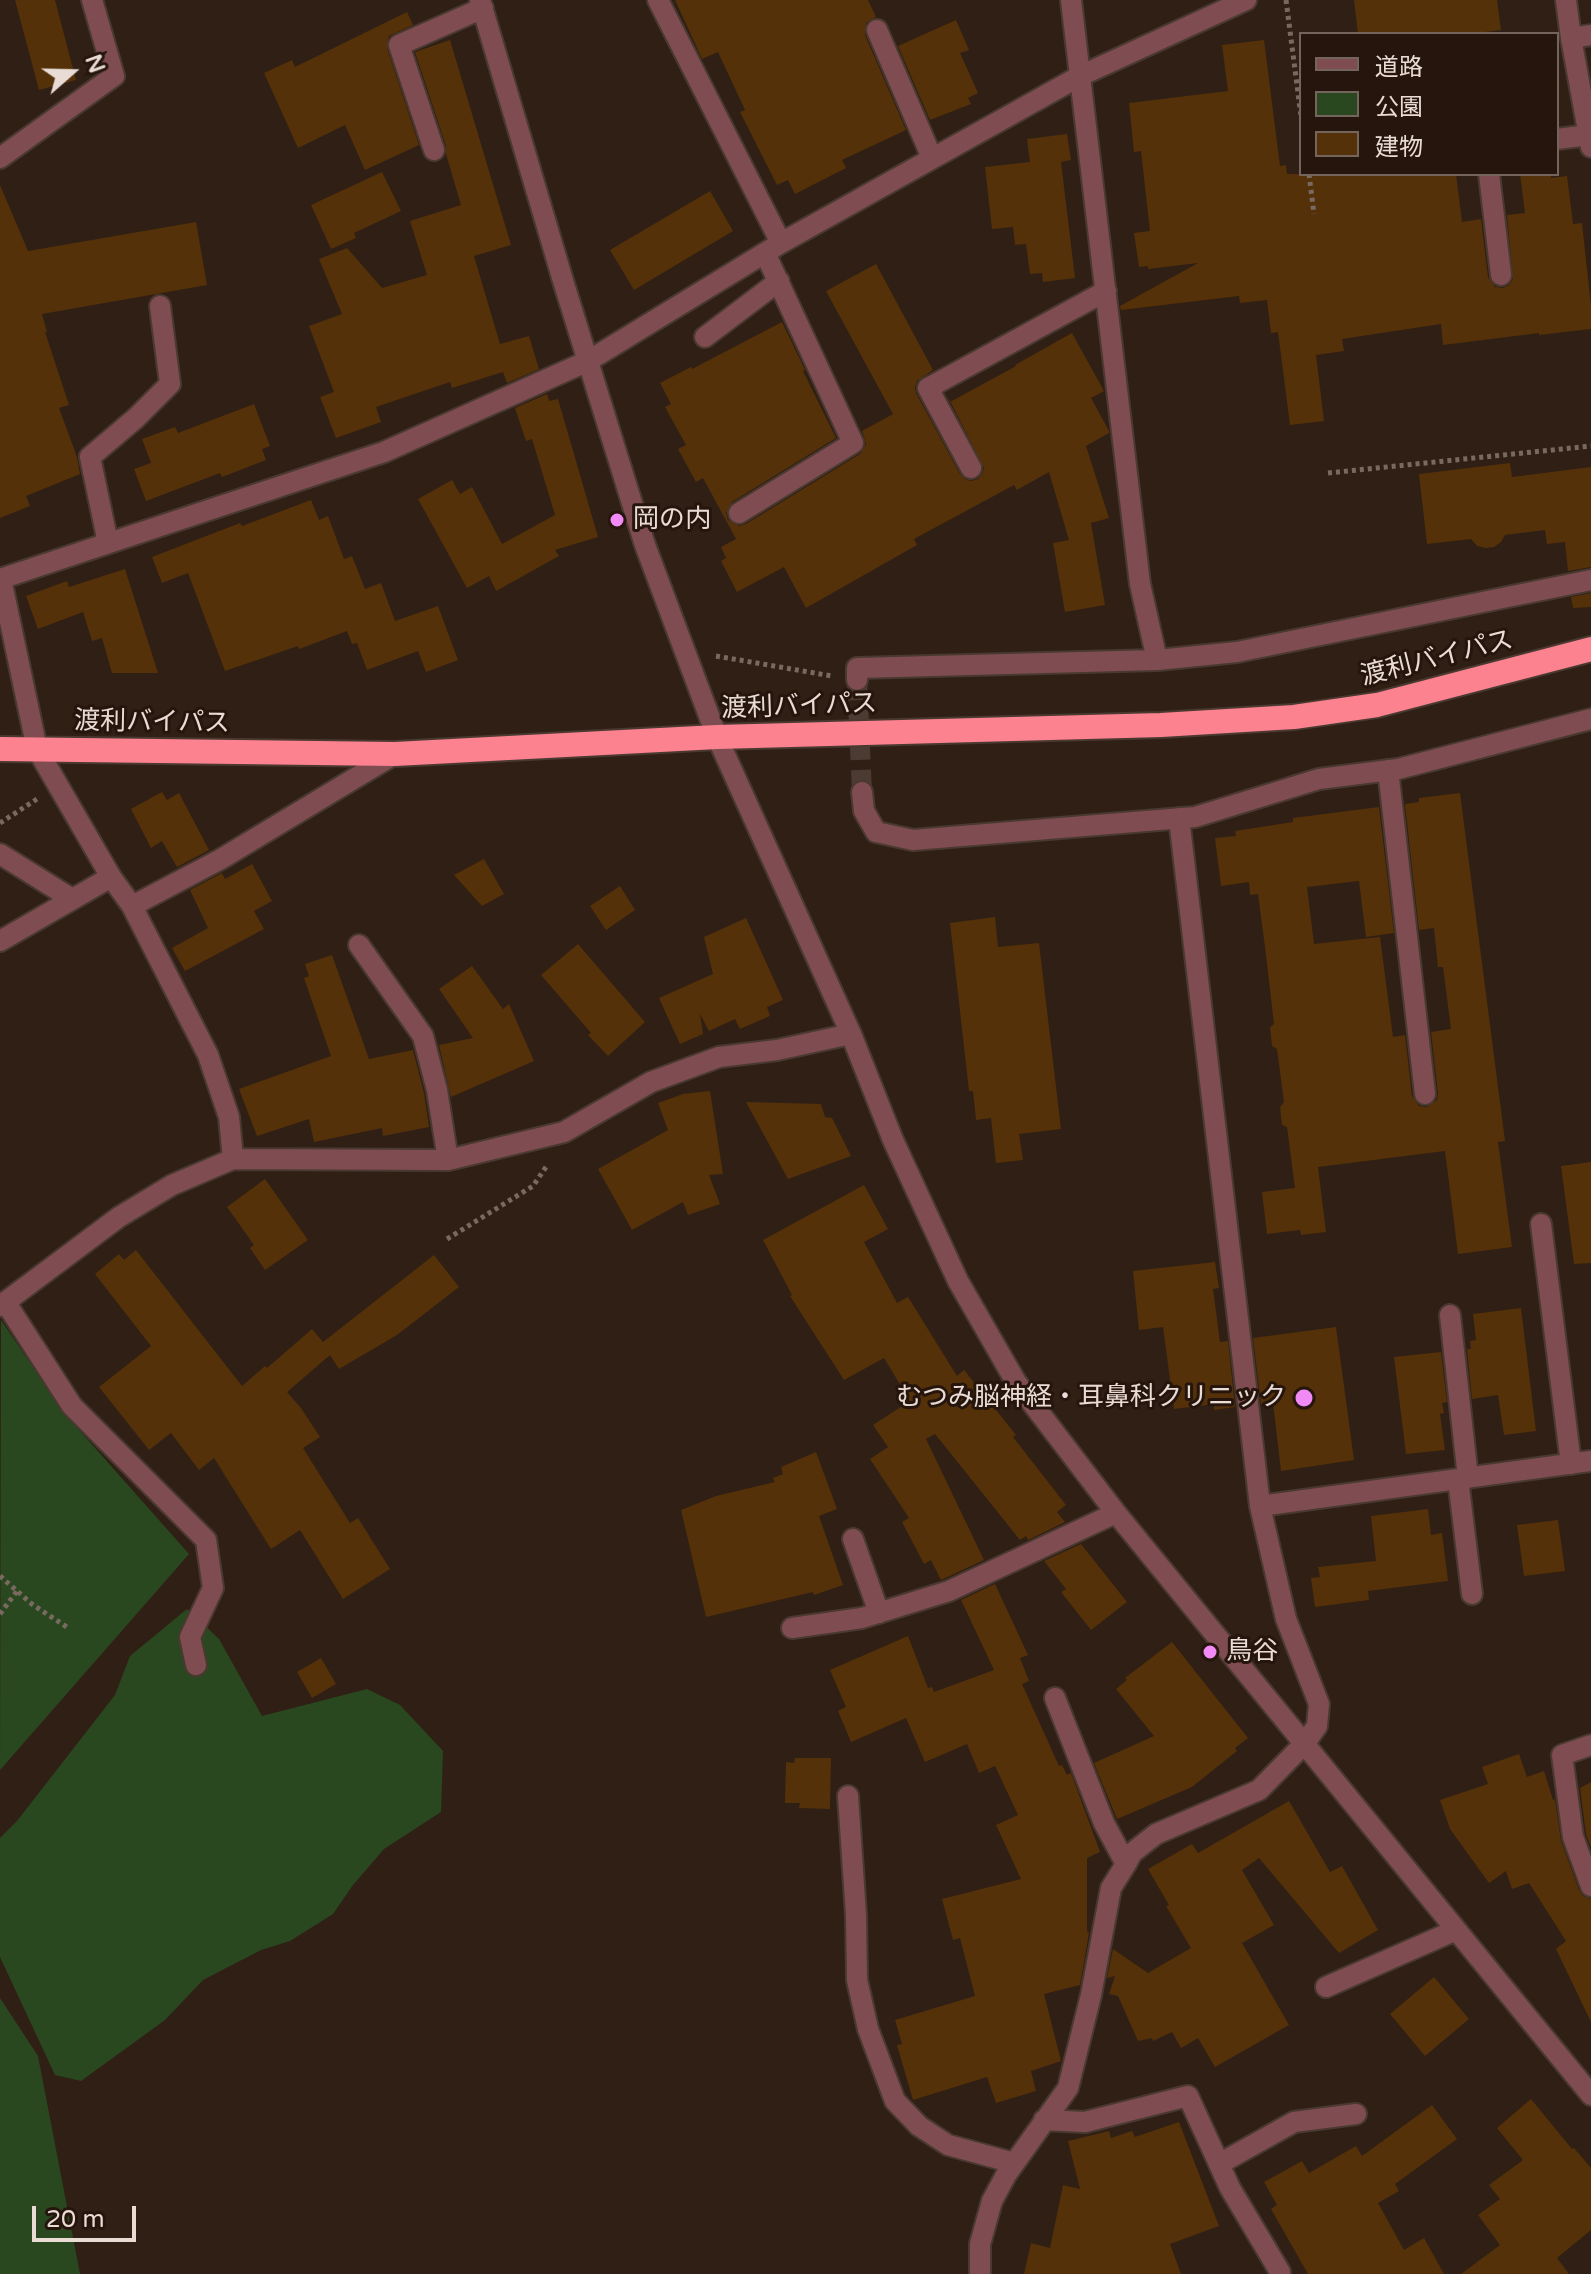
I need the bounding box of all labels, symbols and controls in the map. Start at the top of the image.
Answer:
north arrow [32,32,112,112]
legend [1299,32,1559,176]
text: N [79,51,110,77]
text: 道路 [1375,53,1423,82]
text: 公園 [1375,93,1423,122]
text: 建物 [1375,133,1423,162]
place label: 岡の内 [633,504,711,536]
marker: 岡の内 [608,511,626,529]
street label: 渡利バイパス [1358,625,1516,693]
street label: 渡利バイパス [721,689,877,725]
street label: 渡利バイパス [74,706,230,740]
place label: むつみ脳神経・耳鼻科クリニック [896,1382,1286,1414]
marker: むつみ脳神経・耳鼻科クリニック [1293,1387,1315,1409]
place label: 鳥谷 [1226,1636,1278,1668]
marker: 鳥谷 [1201,1643,1219,1661]
scale bar [36,2190,140,2240]
text: 20 m [46,2205,104,2234]

